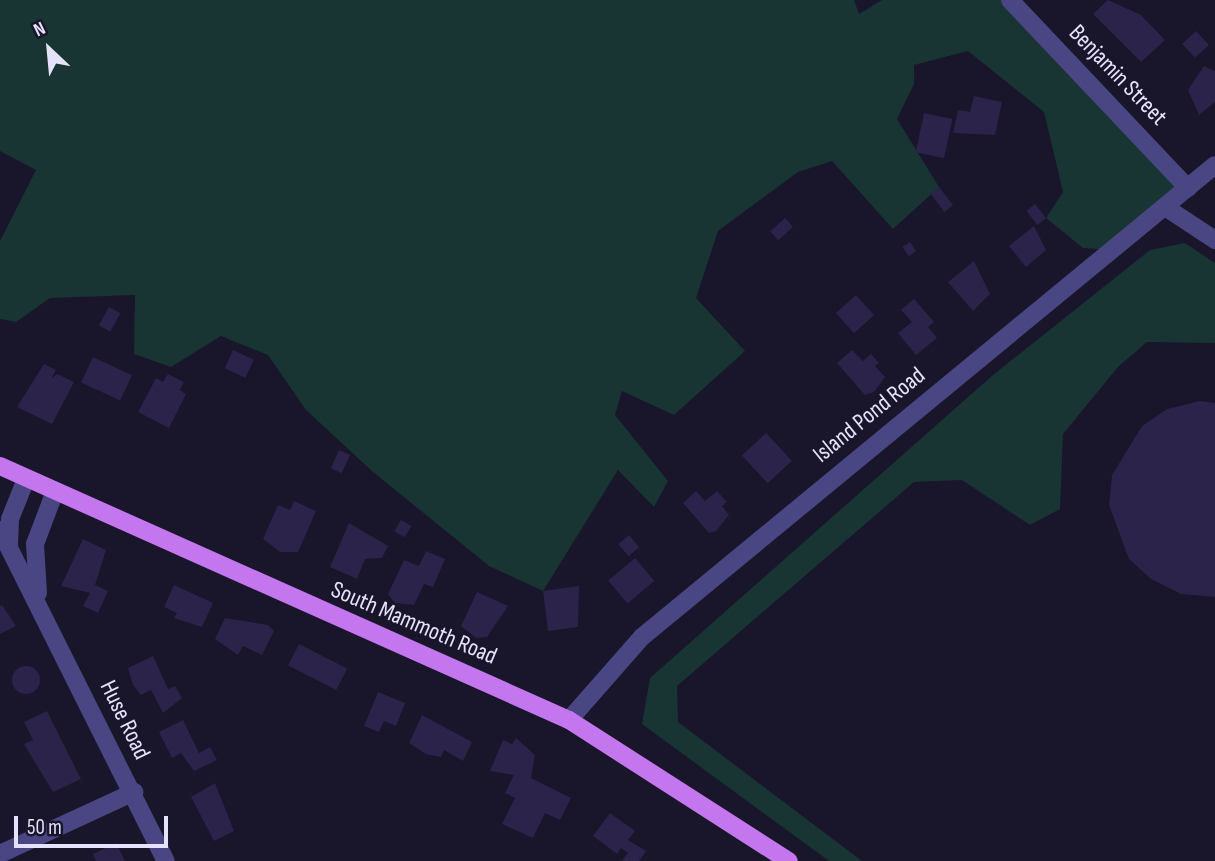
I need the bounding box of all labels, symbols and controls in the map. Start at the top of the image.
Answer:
north arrow [14,14,84,84]
text: N [30,17,49,42]
street label: Benjamin Street [1063,19,1173,131]
street label: Island Pond Road [807,361,931,469]
street label: South Mammoth Road [327,575,501,671]
street label: Huse Road [94,676,156,764]
scale bar [18,802,172,846]
text: 50 m [27,815,62,840]

